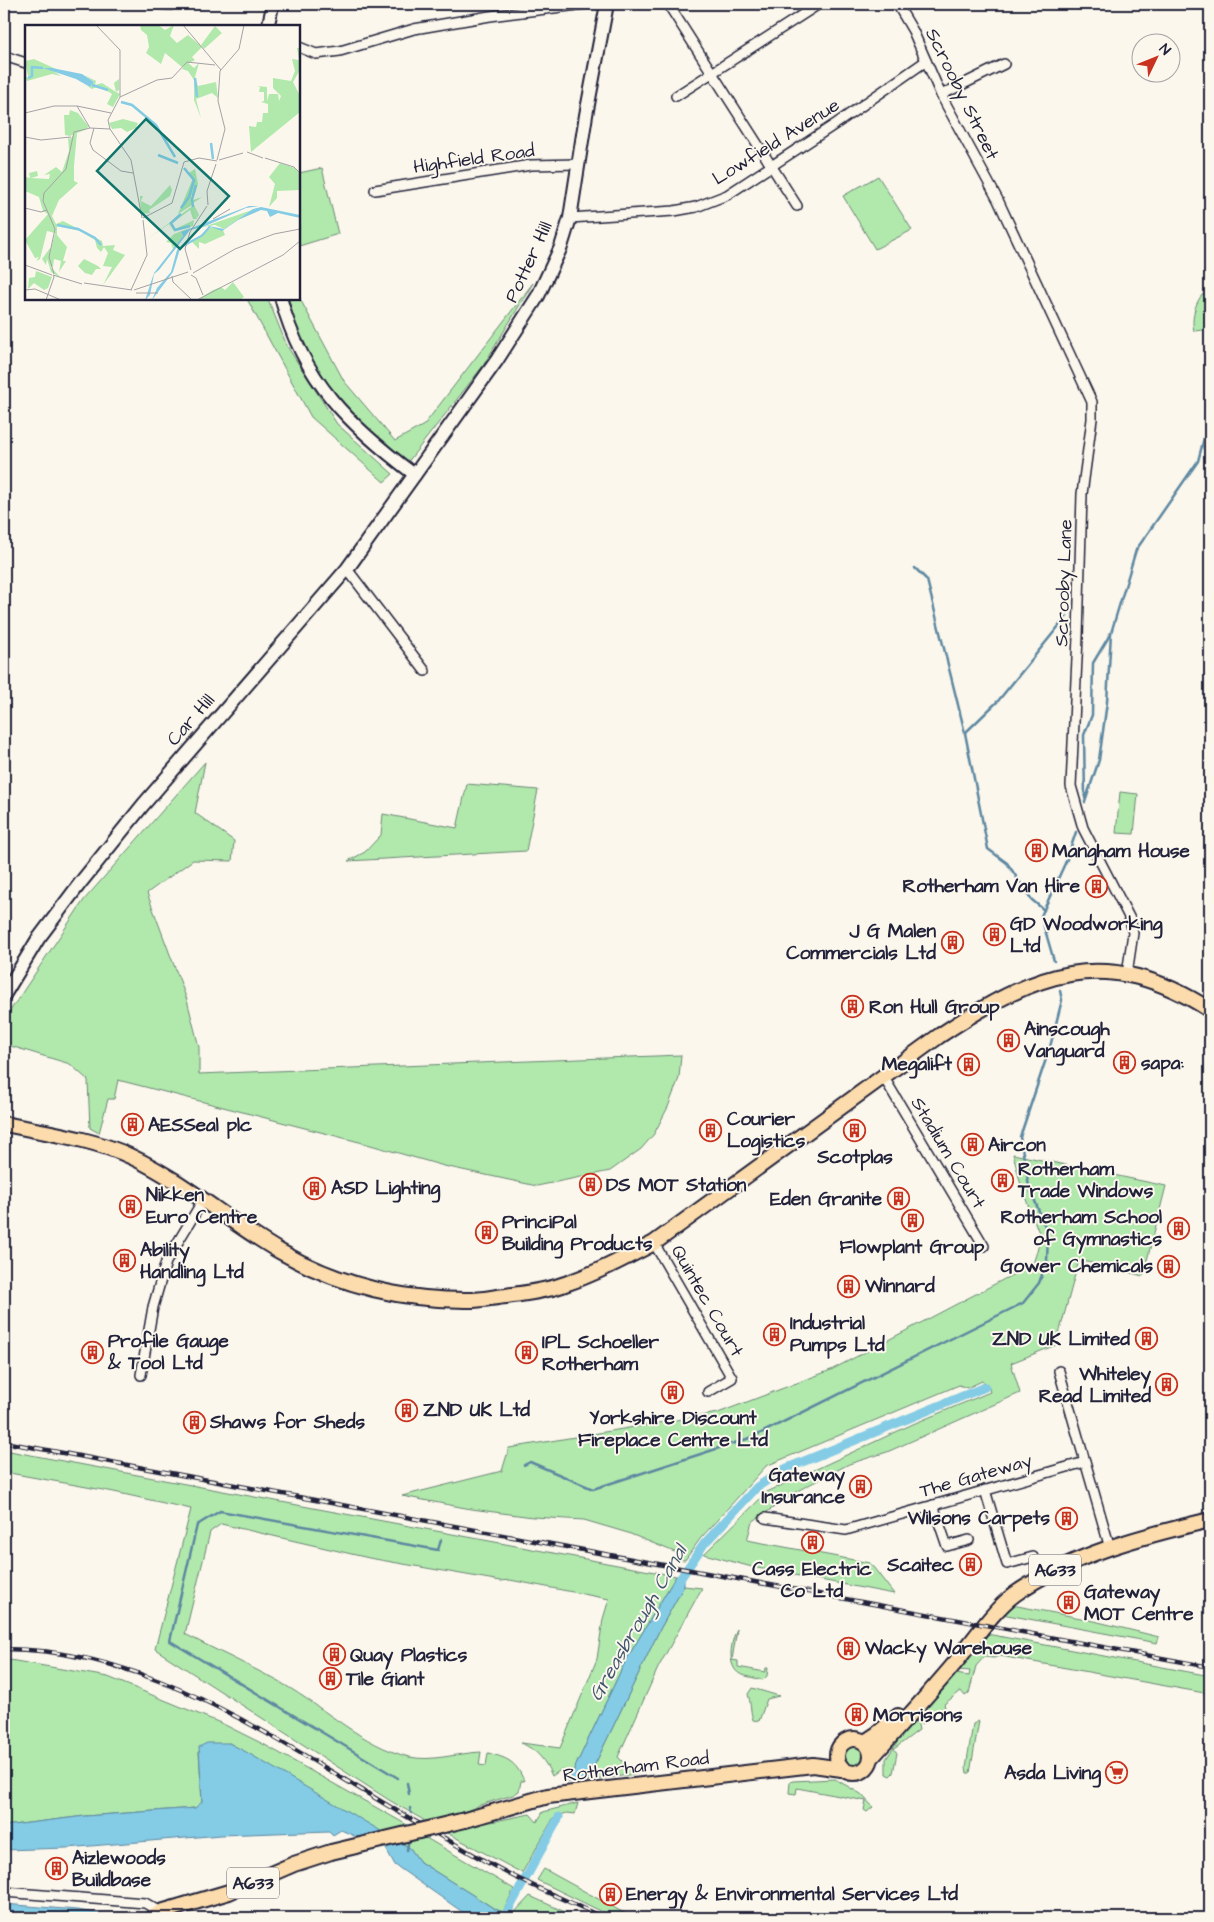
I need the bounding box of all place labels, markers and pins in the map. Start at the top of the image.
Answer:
place label: Mangham House [1052,838,1191,866]
building icon: Mangham House [1024,839,1048,863]
place label: Rotherham Van Hire [903,873,1081,900]
building icon: Rotherham Van Hire [1084,874,1108,898]
place label: GD Woodworking Ltd [1010,911,1163,960]
place label: J G Malen Commercials Ltd [786,918,936,967]
building icon: GD Woodworking Ltd [982,923,1006,947]
building icon: J G Malen Commercials Ltd [940,930,964,954]
place label: Ron Hull Group [869,994,1000,1021]
building icon: Ron Hull Group [841,995,865,1019]
place label: Ainscough Vanguard [1023,1016,1110,1066]
building icon: Ainscough Vanguard [996,1028,1020,1052]
place label: sapa: [1141,1050,1184,1077]
place label: Megalift [882,1051,952,1079]
building icon: sapa: [1113,1051,1137,1075]
building icon: Megalift [956,1052,980,1076]
place label: Courier Logistics [727,1106,806,1156]
place label: AESSeal plc [148,1112,252,1139]
building icon: AESSeal plc [120,1113,144,1137]
building icon: Courier Logistics [699,1118,723,1142]
building icon: Scotplas [843,1119,867,1143]
place label: Aircon [988,1132,1046,1159]
building icon: Aircon [960,1133,984,1157]
place label: Scotplas [816,1144,893,1171]
place label: Rotherham Trade Windows [1017,1156,1154,1205]
building icon: Rotherham Trade Windows [990,1168,1014,1192]
place label: DS MOT Station [606,1172,747,1199]
building icon: DS MOT Station [578,1173,602,1197]
place label: ASD Lighting [331,1175,441,1203]
building icon: ASD Lighting [303,1176,327,1200]
place label: Nikken Euro Centre [146,1182,258,1231]
place label: Eden Granite [770,1186,883,1213]
building icon: Eden Granite [886,1187,910,1211]
building icon: Nikken Euro Centre [118,1194,142,1218]
place label: Rotherham School of Gymnastics [1000,1204,1162,1254]
place label: PrinciPal Building Products [502,1209,653,1259]
building icon: Flowplant Group [900,1209,924,1233]
building icon: Rotherham School of Gymnastics [1166,1216,1190,1240]
building icon: PrinciPal Building Products [474,1221,498,1245]
place label: Flowplant Group [840,1234,985,1261]
place label: Ability Handling Ltd [140,1237,244,1287]
building icon: Ability Handling Ltd [112,1249,136,1273]
place label: Gower Chemicals [1000,1253,1153,1280]
building icon: Gower Chemicals [1157,1254,1181,1278]
place label: Winnard [864,1273,935,1300]
building icon: Winnard [837,1274,861,1298]
place label: Industrial Pumps Ltd [790,1310,885,1359]
building icon: Industrial Pumps Ltd [762,1322,786,1346]
place label: ZND UK Limited [992,1326,1130,1353]
building icon: ZND UK Limited [1134,1327,1158,1351]
place label: Profile Gauge & Tool Ltd [107,1328,230,1377]
place label: IPL Schoeller Rotherham [542,1329,660,1378]
building icon: Profile Gauge & Tool Ltd [80,1340,104,1364]
building icon: IPL Schoeller Rotherham [514,1341,538,1365]
place label: Whiteley Read Limited [1039,1361,1152,1410]
building icon: Whiteley Read Limited [1155,1373,1179,1397]
building icon: Yorkshire Discount Fireplace Centre Ltd [661,1380,685,1404]
place label: ZND UK Ltd [423,1397,530,1424]
building icon: ZND UK Ltd [395,1398,419,1422]
place label: Yorkshire Discount Fireplace Centre Ltd [578,1405,768,1454]
place label: Shaws for Sheds [209,1409,365,1436]
building icon: Shaws for Sheds [182,1410,206,1434]
place label: Gateway Insurance [761,1462,846,1511]
building icon: Gateway Insurance [849,1474,873,1498]
place label: Wilsons Carpets [907,1505,1050,1532]
building icon: Wilsons Carpets [1054,1506,1078,1530]
building icon: Cass Electric Co Ltd [800,1531,824,1555]
place label: Scaitec [886,1552,954,1579]
building icon: Scaitec [958,1553,982,1577]
place label: Cass Electric Co Ltd [752,1556,872,1605]
place label: Gateway MOT Centre [1084,1579,1194,1628]
building icon: Gateway MOT Centre [1056,1591,1080,1615]
place label: Wacky Warehouse [864,1635,1033,1663]
building icon: Wacky Warehouse [837,1636,861,1660]
place label: Quay Plastics [350,1642,468,1670]
building icon: Quay Plastics [322,1643,346,1667]
place label: Tile Giant [345,1666,425,1693]
building icon: Tile Giant [318,1667,342,1691]
place label: Morrisons [873,1702,963,1729]
building icon: Morrisons [845,1703,869,1727]
place label: Asda Living [1004,1760,1101,1788]
supermarket icon: Asda Living [1105,1761,1129,1785]
place label: Aizlewoods Buildbase [72,1845,166,1894]
building icon: Aizlewoods Buildbase [44,1857,68,1881]
place label: Energy & Environmental Services Ltd [626,1881,958,1909]
building icon: Energy & Environmental Services Ltd [598,1882,622,1906]

